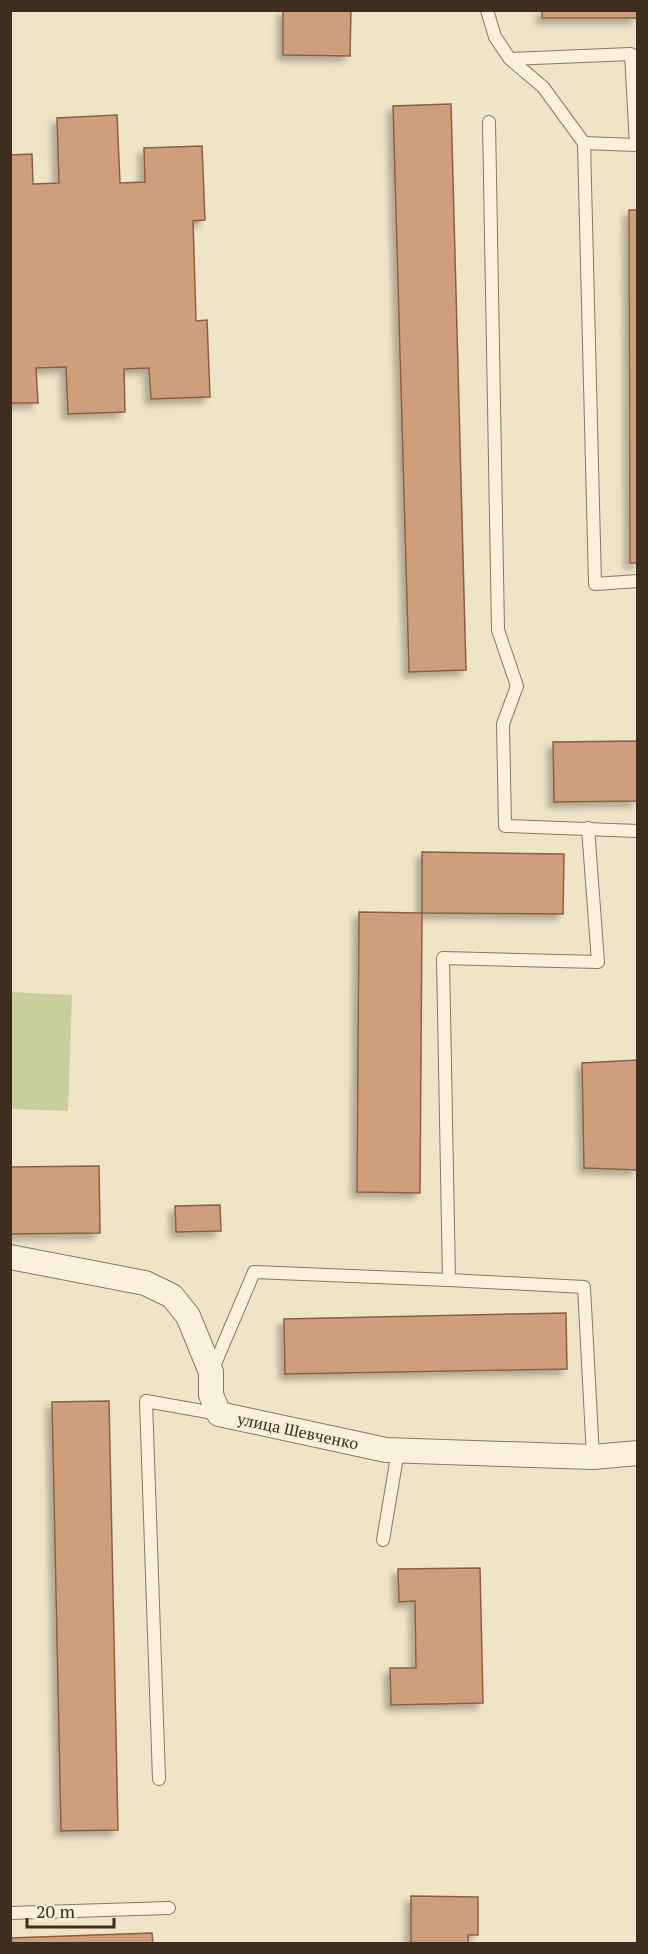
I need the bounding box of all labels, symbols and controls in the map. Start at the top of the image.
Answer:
street label: улица Шевченко [234,1407,361,1455]
scale bar [27,1891,114,1929]
text: 20 m [36,1899,76,1923]

